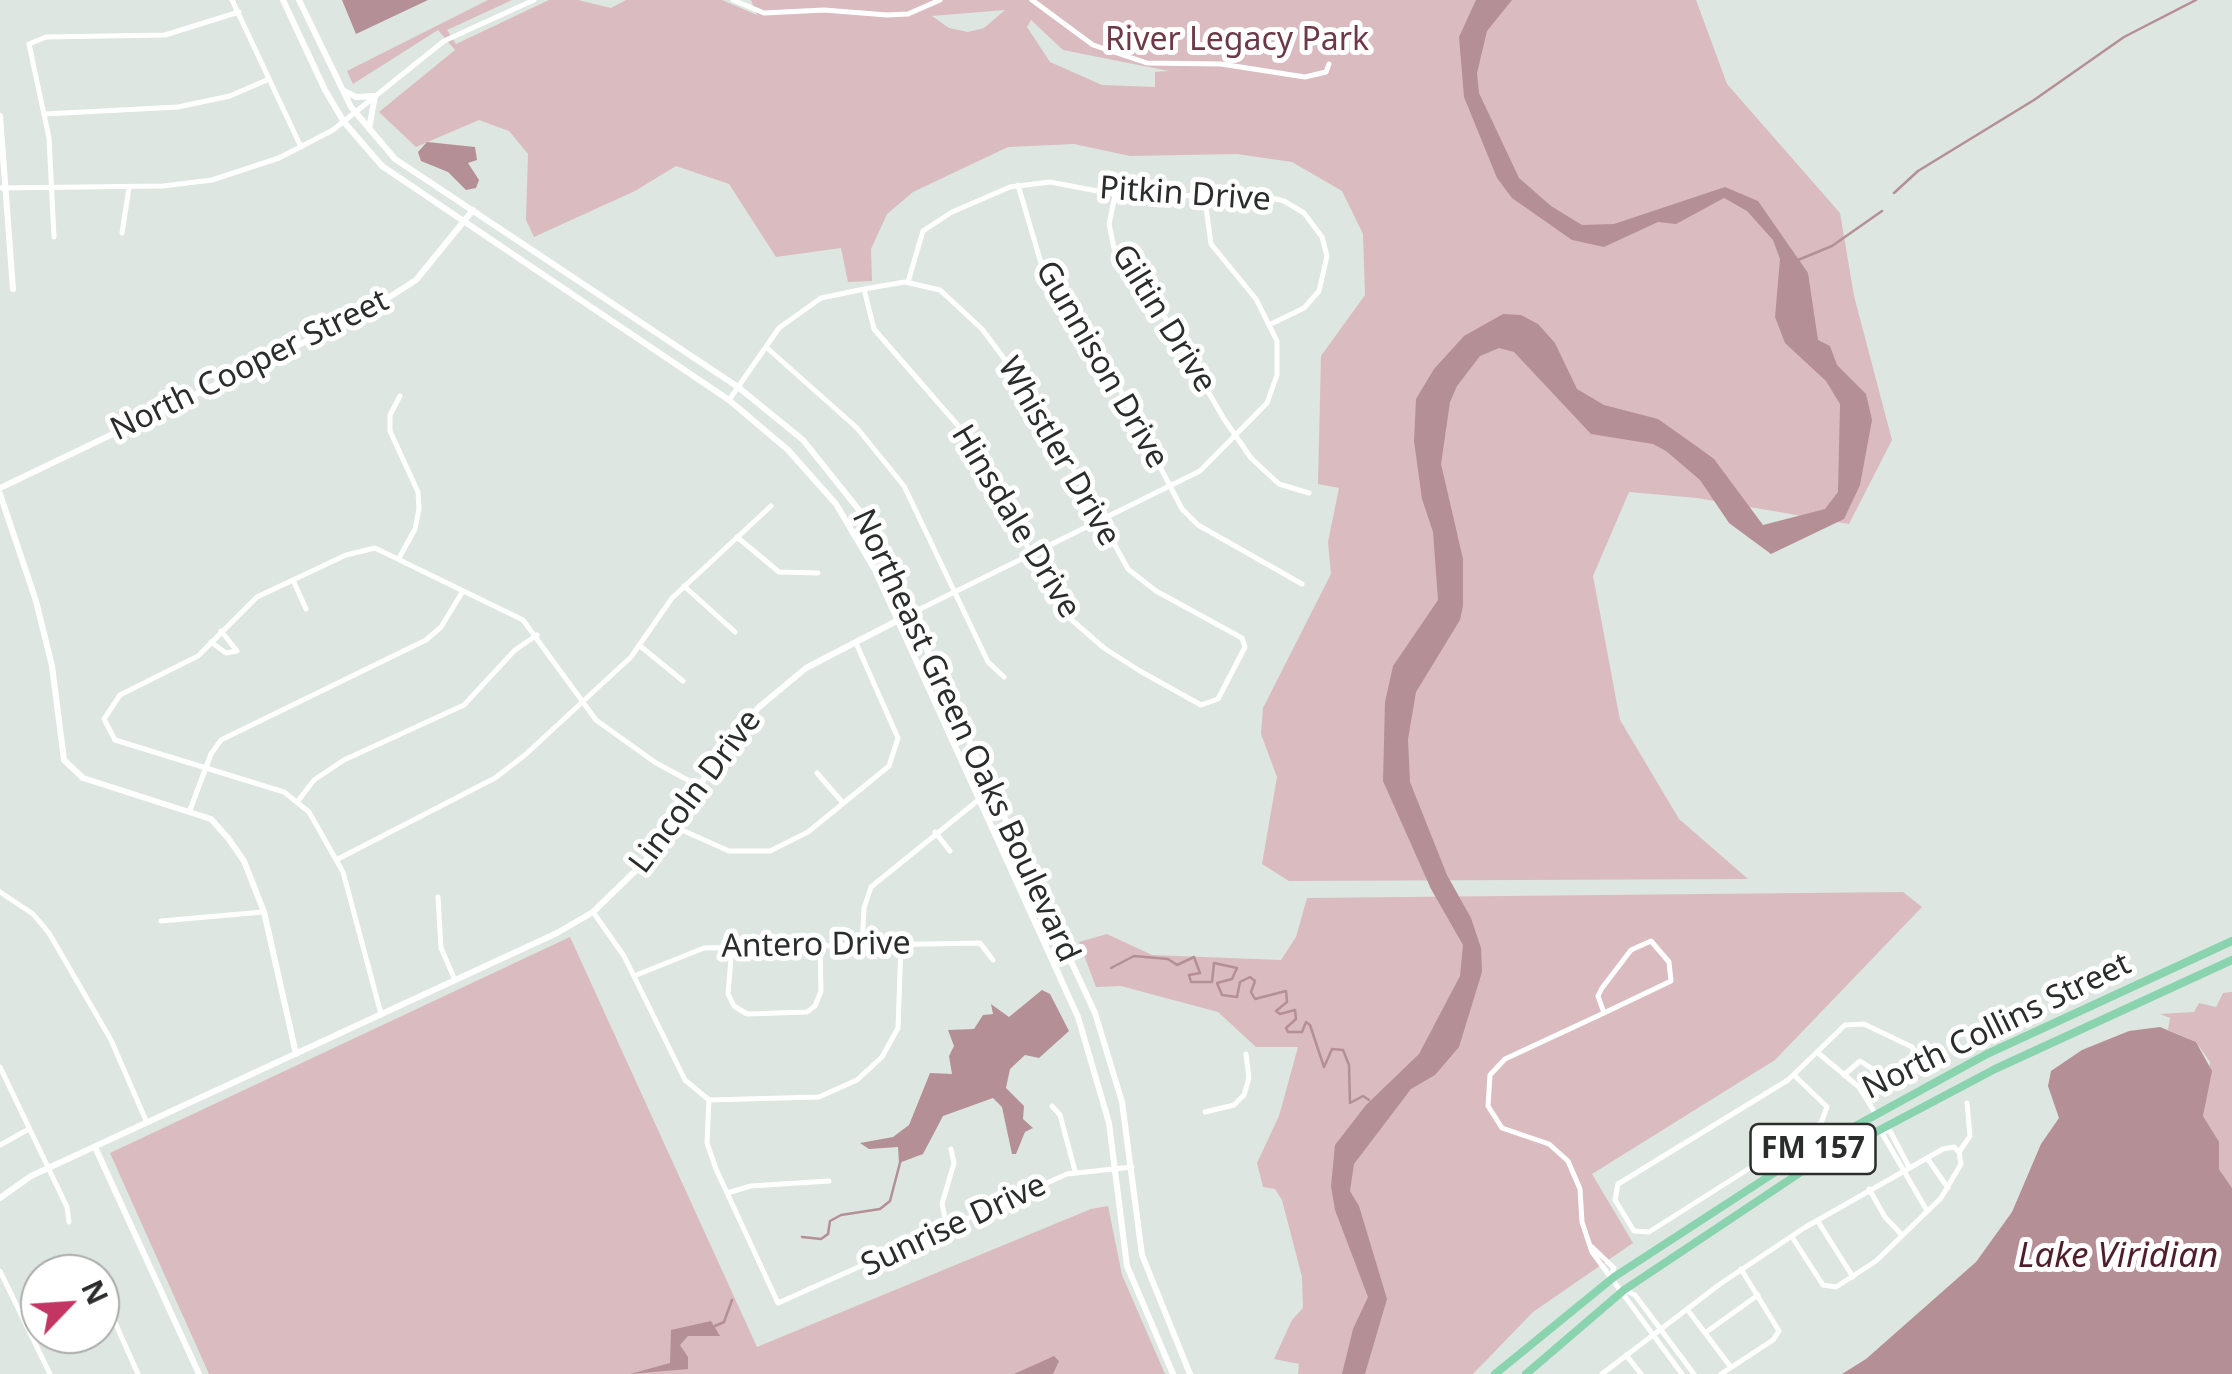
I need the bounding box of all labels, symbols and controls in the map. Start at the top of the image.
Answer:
park label: River Legacy Park [1105,22,1369,60]
street label: Pitkin Drive [1098,170,1272,220]
street label: Giltin Drive [1103,238,1223,400]
street label: Gunnison Drive [1026,255,1176,475]
street label: North Cooper Street [105,282,395,450]
street label: Whistler Drive [988,351,1128,553]
street label: Hinsdale Drive [942,418,1088,626]
street label: Northeast Green Oaks Boulevard [843,503,1087,969]
street label: Lincoln Drive [622,703,770,881]
street label: Antero Drive [721,925,911,967]
street label: North Collins Street [1857,945,2137,1109]
road number: FM 157 [1750,1124,1876,1174]
street label: Sunrise Drive [856,1166,1052,1286]
water label: Lake Viridian [2018,1236,2218,1278]
north arrow [20,1254,120,1354]
text: N [73,1274,117,1311]

